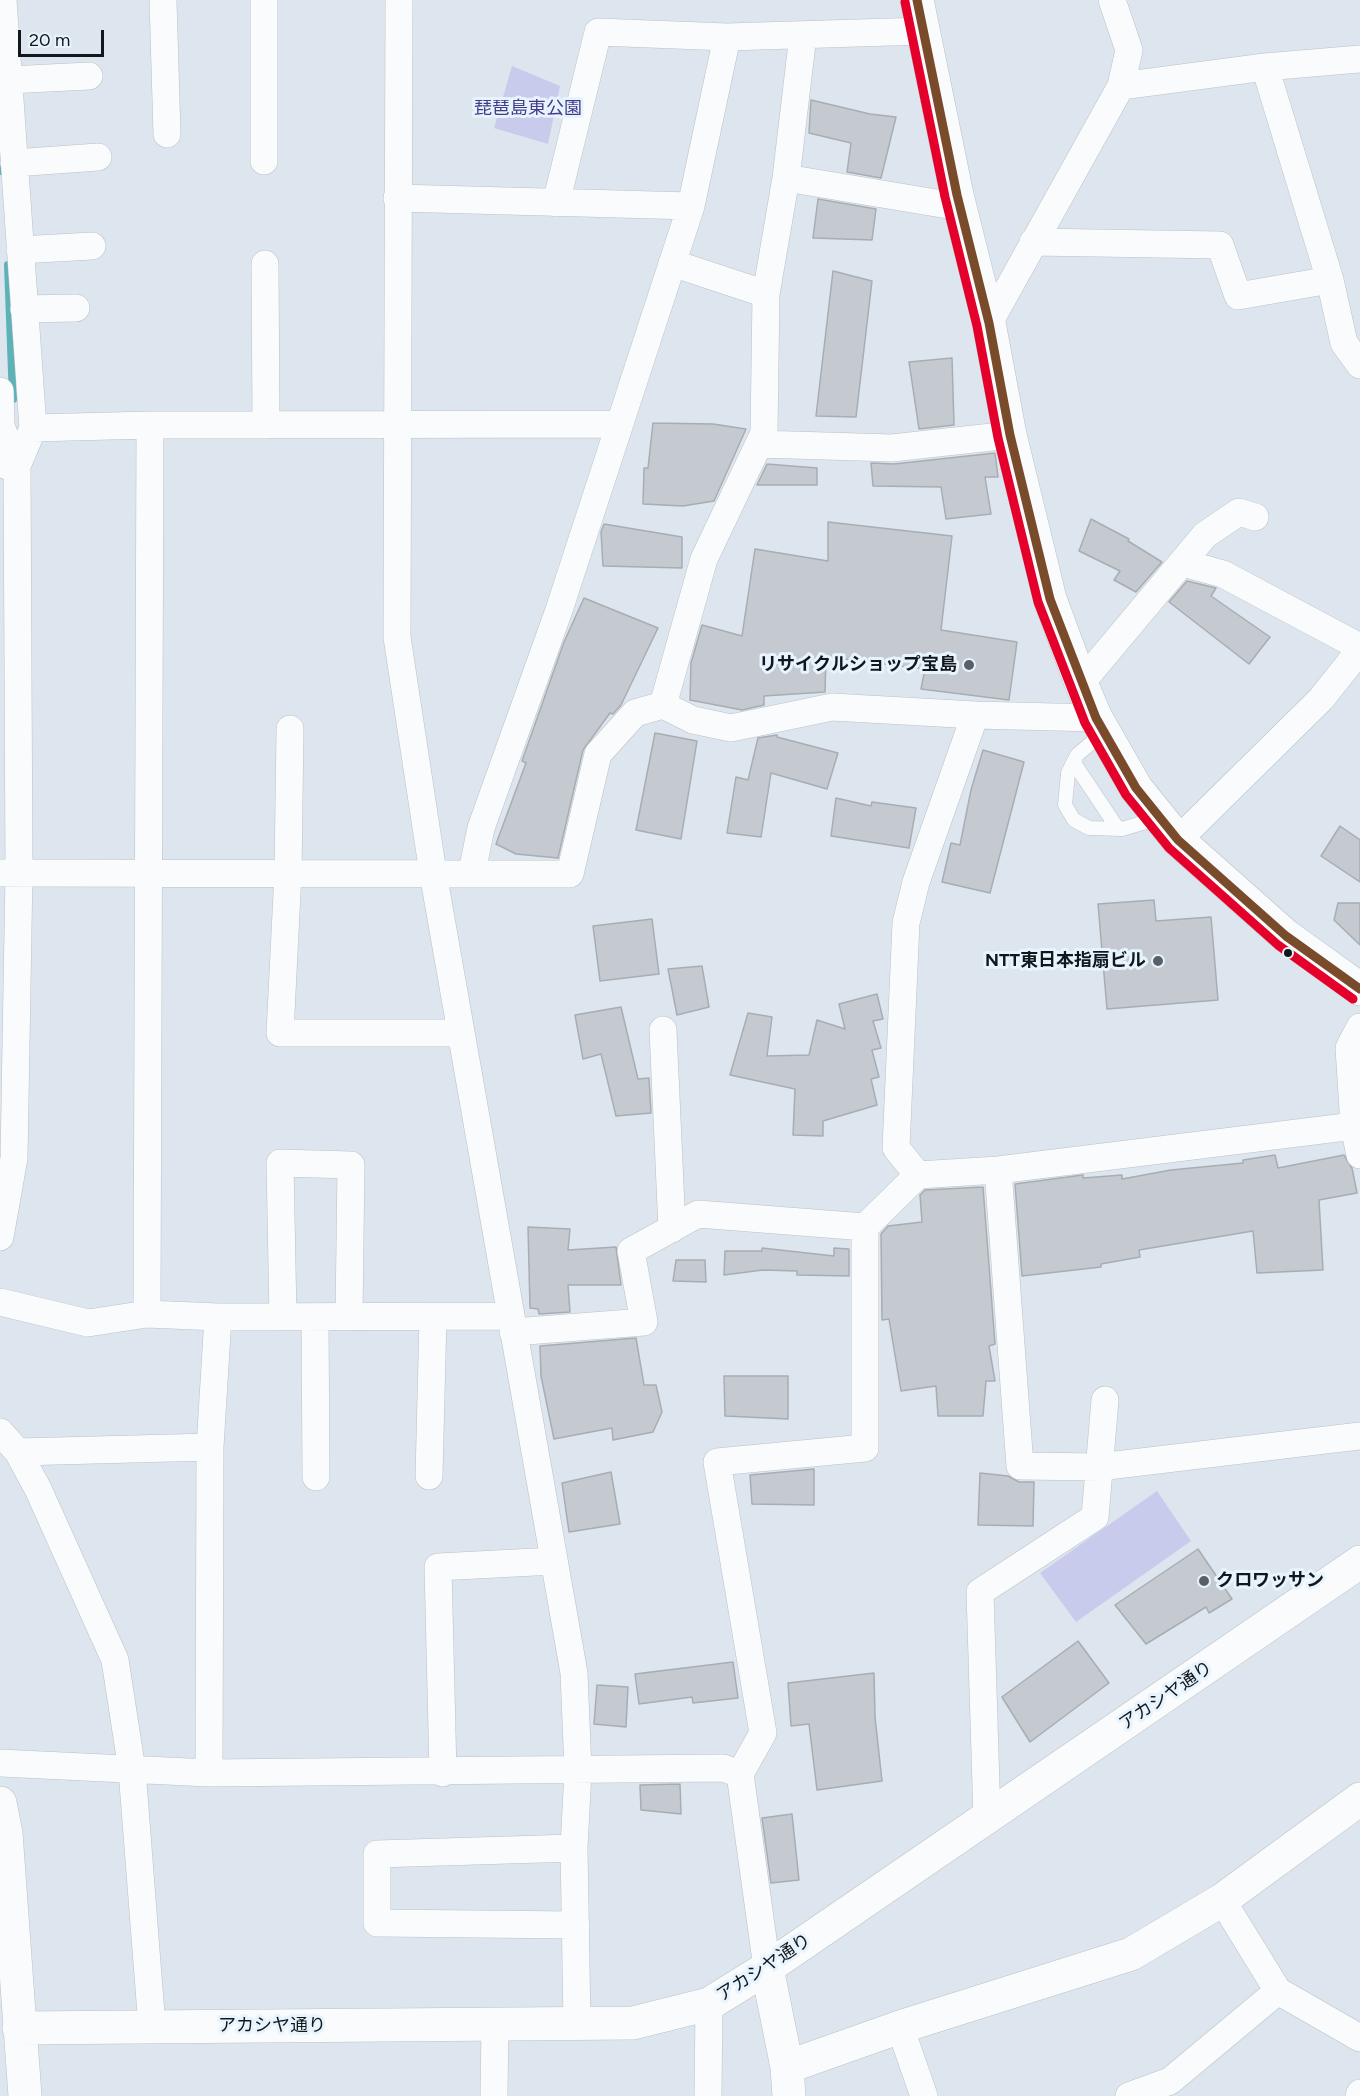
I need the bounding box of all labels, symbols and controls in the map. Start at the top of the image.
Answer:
scale bar [21,18,106,56]
text: 20 m [29,29,70,51]
park label: 琵琶島東公園 [474,98,582,120]
place label: リサイクルショップ宝島 [759,654,957,676]
marker: リサイクルショップ宝島 [962,658,976,672]
unlabelled marker [1282,947,1294,959]
place label: NTT東日本指扇ビル [985,950,1146,972]
marker: NTT東日本指扇ビル [1151,954,1165,968]
place label: クロワッサン [1216,1570,1324,1592]
marker: クロワッサン [1197,1574,1211,1588]
street label: アカシヤ通り [1115,1657,1217,1735]
street label: アカシヤ通り [713,1930,815,2006]
street label: アカシヤ通り [218,2015,326,2037]

